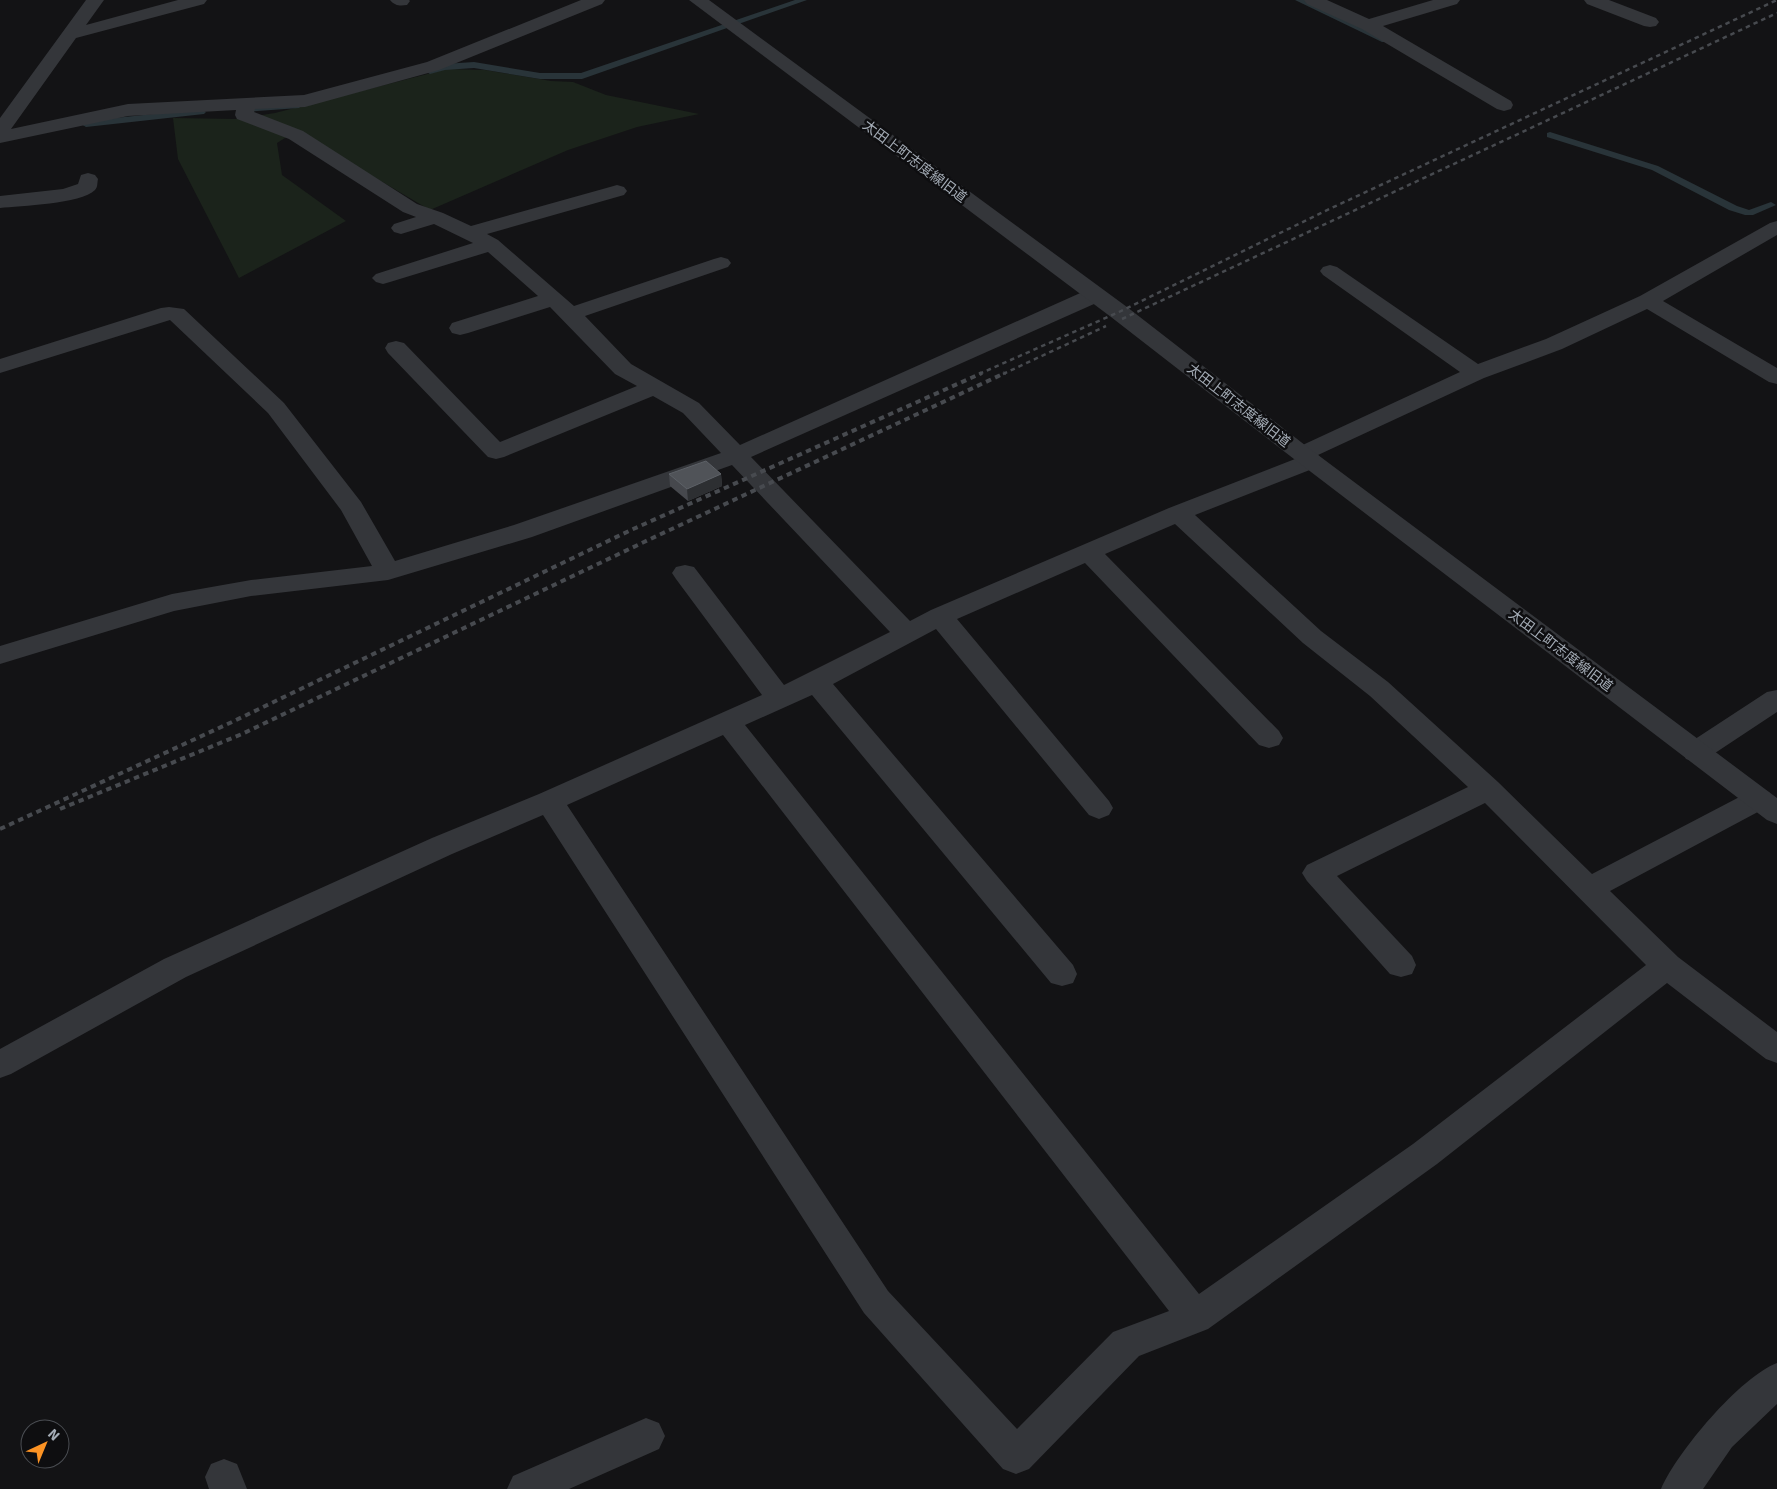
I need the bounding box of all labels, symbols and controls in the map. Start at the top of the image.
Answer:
street label: 太田上町志度線旧道 [859,117,970,206]
street label: 太田上町志度線旧道 [1184,360,1294,451]
street label: 太田上町志度線旧道 [1505,606,1616,695]
north arrow [20,1419,70,1469]
text: N [44,1426,63,1445]

